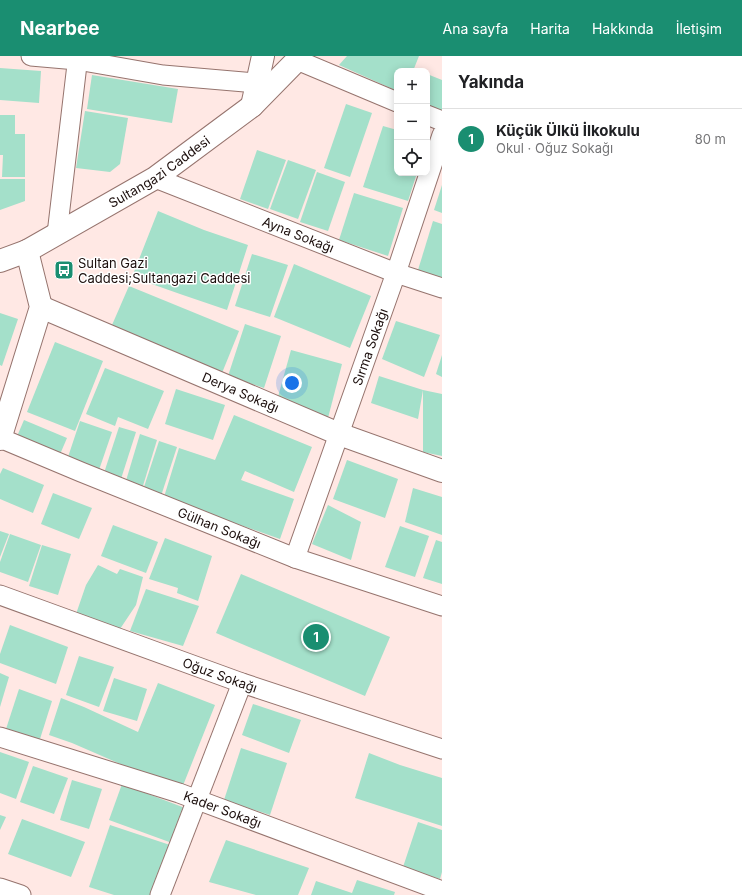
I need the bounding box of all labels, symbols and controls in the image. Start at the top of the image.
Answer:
text: Nearbee [20,17,100,40]
text: Ana sayfa [443,20,508,37]
text: Harita [530,20,570,37]
text: Hakkında [592,20,654,37]
text: İletişim [676,20,722,37]
map controls [394,68,430,176]
button: + [394,68,430,104]
text: Yakında [458,72,524,92]
button: − [394,104,430,140]
text: Küçük Ülkü İlkokulu [496,121,640,140]
text: 1 [468,131,474,147]
text: 80 m [695,131,726,147]
street label: Sultangazi Caddesi [106,132,213,211]
button: locate [394,140,430,176]
text: Okul · Oğuz Sokağı [496,140,613,156]
street label: Ayna Sokağı [260,213,336,256]
place label: Sultan Gazi Caddesi;Sultangazi Caddesi [78,255,250,286]
bus stop icon: Sultan Gazi Caddesi;Sultangazi Caddesi [53,259,75,281]
street label: Sırma Sokağı [349,306,391,388]
street label: Derya Sokağı [200,369,282,416]
your location [282,373,302,393]
street label: Gülhan Sokağı [175,504,263,552]
pin: 1 [303,622,329,652]
street label: Oğuz Sokağı [180,654,259,695]
street label: Kader Sokağı [181,787,264,831]

